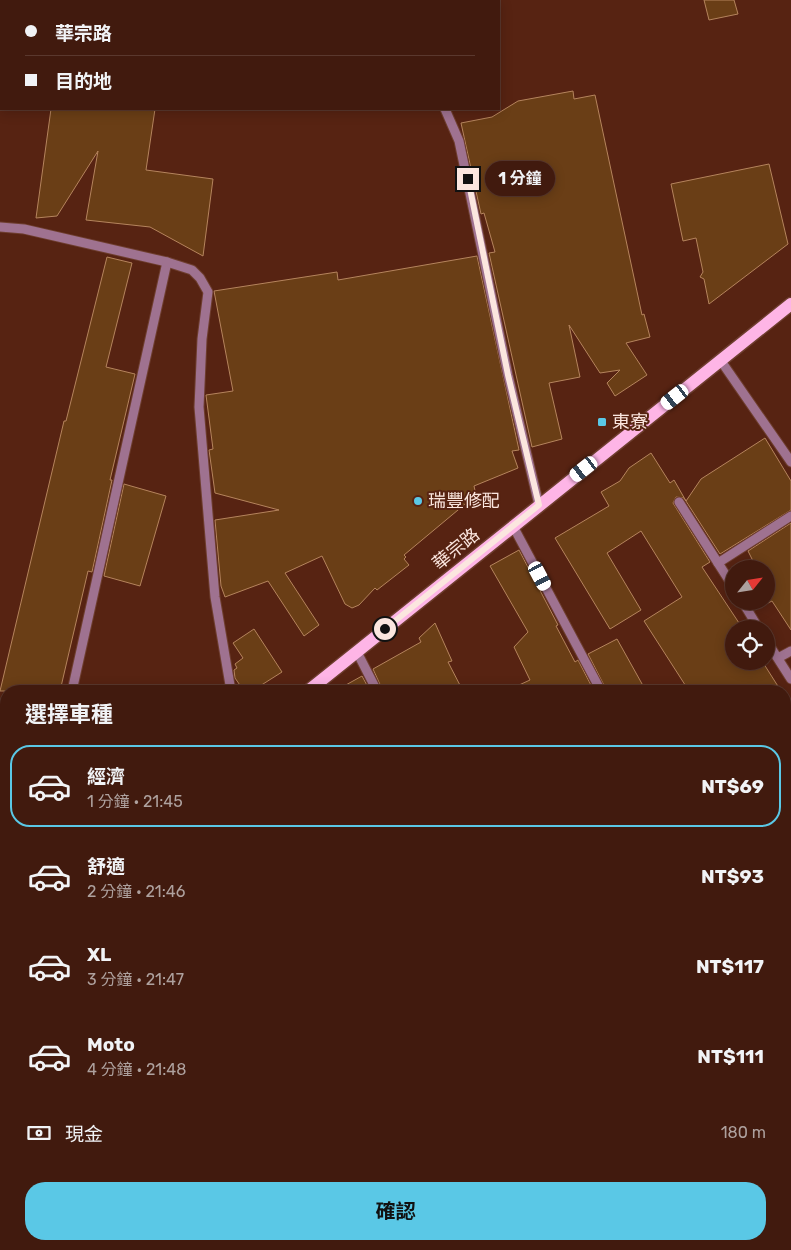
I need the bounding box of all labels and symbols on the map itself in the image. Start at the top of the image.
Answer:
callout: 1 分鐘 [486,162,556,196]
route end [457,168,479,190]
car [658,382,691,412]
place label: 東寮 [612,411,648,433]
marker: 東寮 [596,416,608,428]
car [567,454,600,484]
place label: 瑞豐修配 [428,490,500,512]
marker: 瑞豐修配 [412,495,424,507]
street label: 華宗路 [428,523,484,575]
car [526,559,553,593]
north arrow [725,560,775,610]
route start [374,618,396,640]

